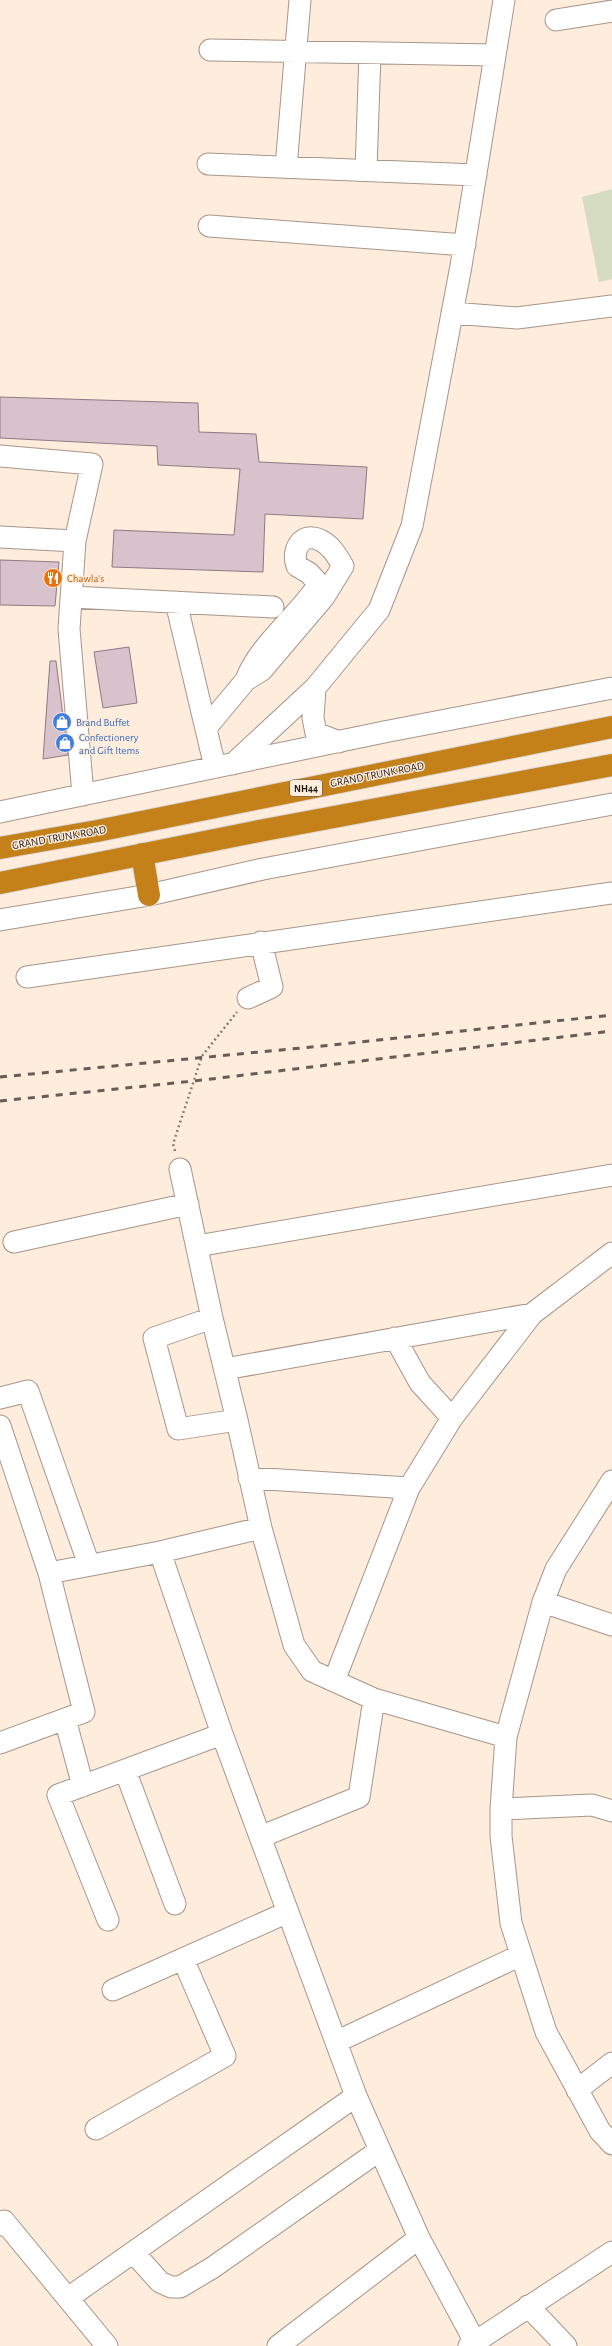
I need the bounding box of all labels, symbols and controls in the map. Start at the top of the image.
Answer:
restaurant icon: Chawla's [42,567,64,589]
place label: Chawla's [67,573,104,584]
shop icon: Brand Buffet [51,711,73,733]
place label: Brand Buffet [76,717,130,728]
shop icon: Confectionery and Gift Items [54,732,76,754]
place label: Confectionery and Gift Items [79,732,139,756]
street label: GRAND TRUNK ROAD [329,760,425,789]
road number: NH44 [290,780,322,796]
street label: GRAND TRUNK ROAD [11,824,107,851]

